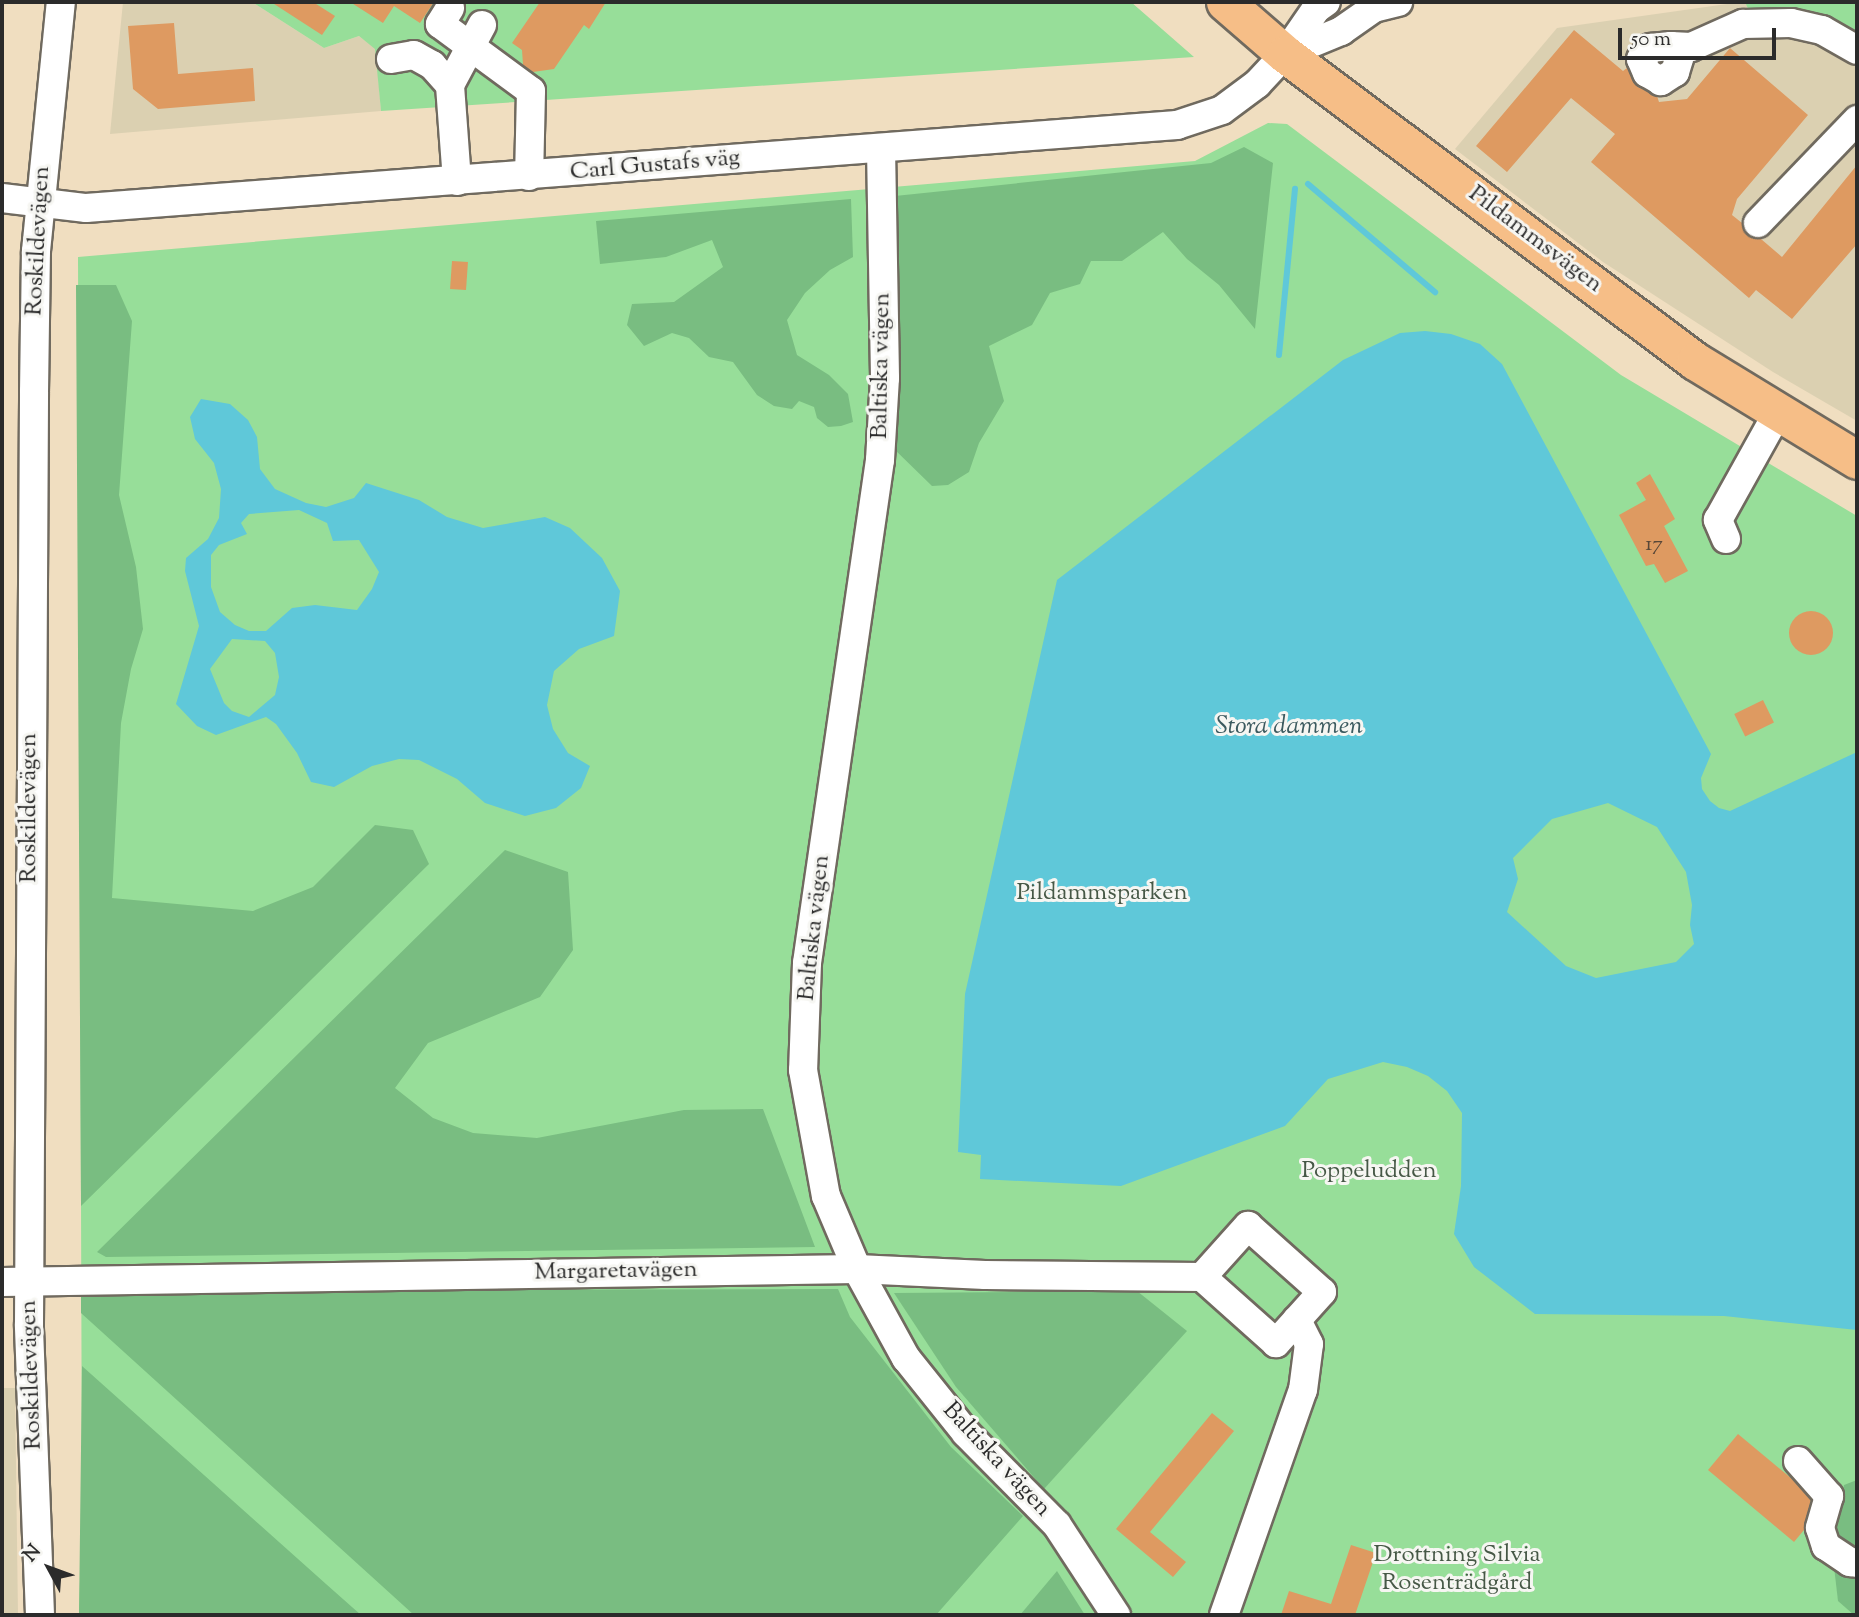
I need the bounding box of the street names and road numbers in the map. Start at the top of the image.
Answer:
street label: Carl Gustafs väg [569,144,741,188]
street label: Roskildevägen [21,165,57,317]
street label: Pildammsvägen [1462,180,1608,300]
street label: Baltiska vägen [866,292,898,440]
street label: Roskildevägen [16,733,44,883]
street label: Baltiska vägen [793,854,837,1002]
street label: Margaretavägen [534,1256,698,1288]
street label: Roskildevägen [15,1300,49,1450]
street label: Baltiska vägen [935,1397,1057,1523]

